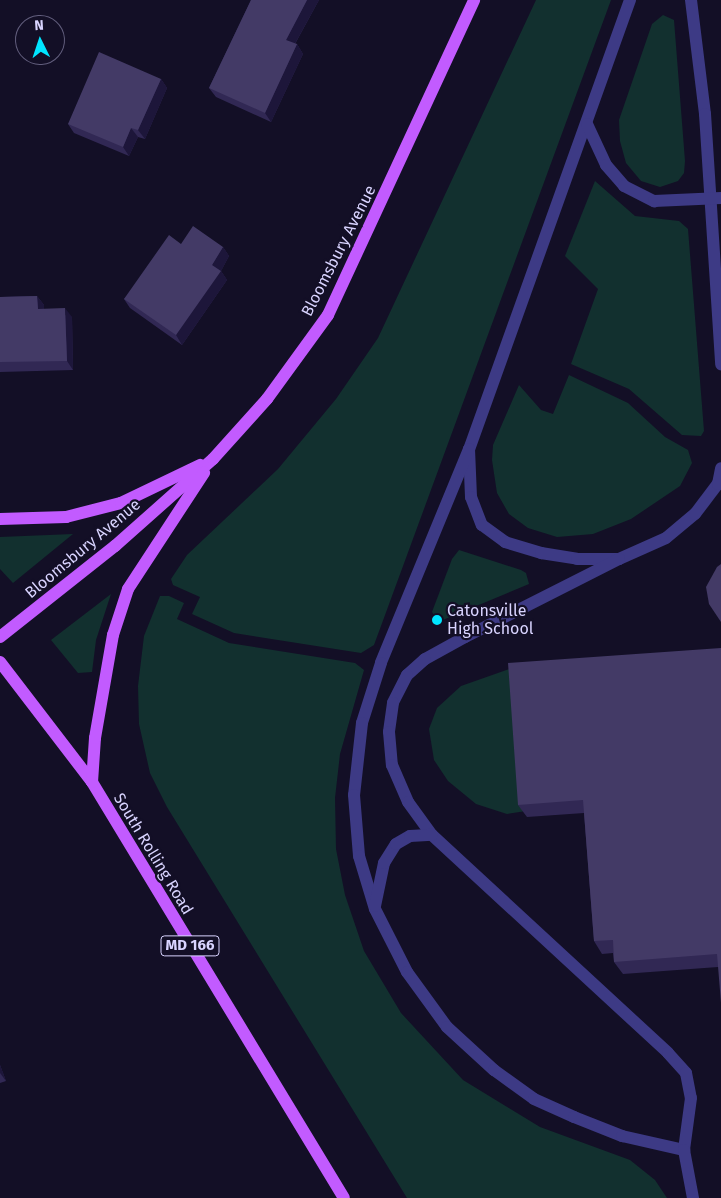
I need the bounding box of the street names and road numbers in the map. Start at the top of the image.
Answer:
street label: Bloomsbury Avenue [298,182,380,320]
street label: Bloomsbury Avenue [22,495,144,603]
street label: South Rolling Road [109,790,197,918]
road number: MD 166 [160,934,220,958]

